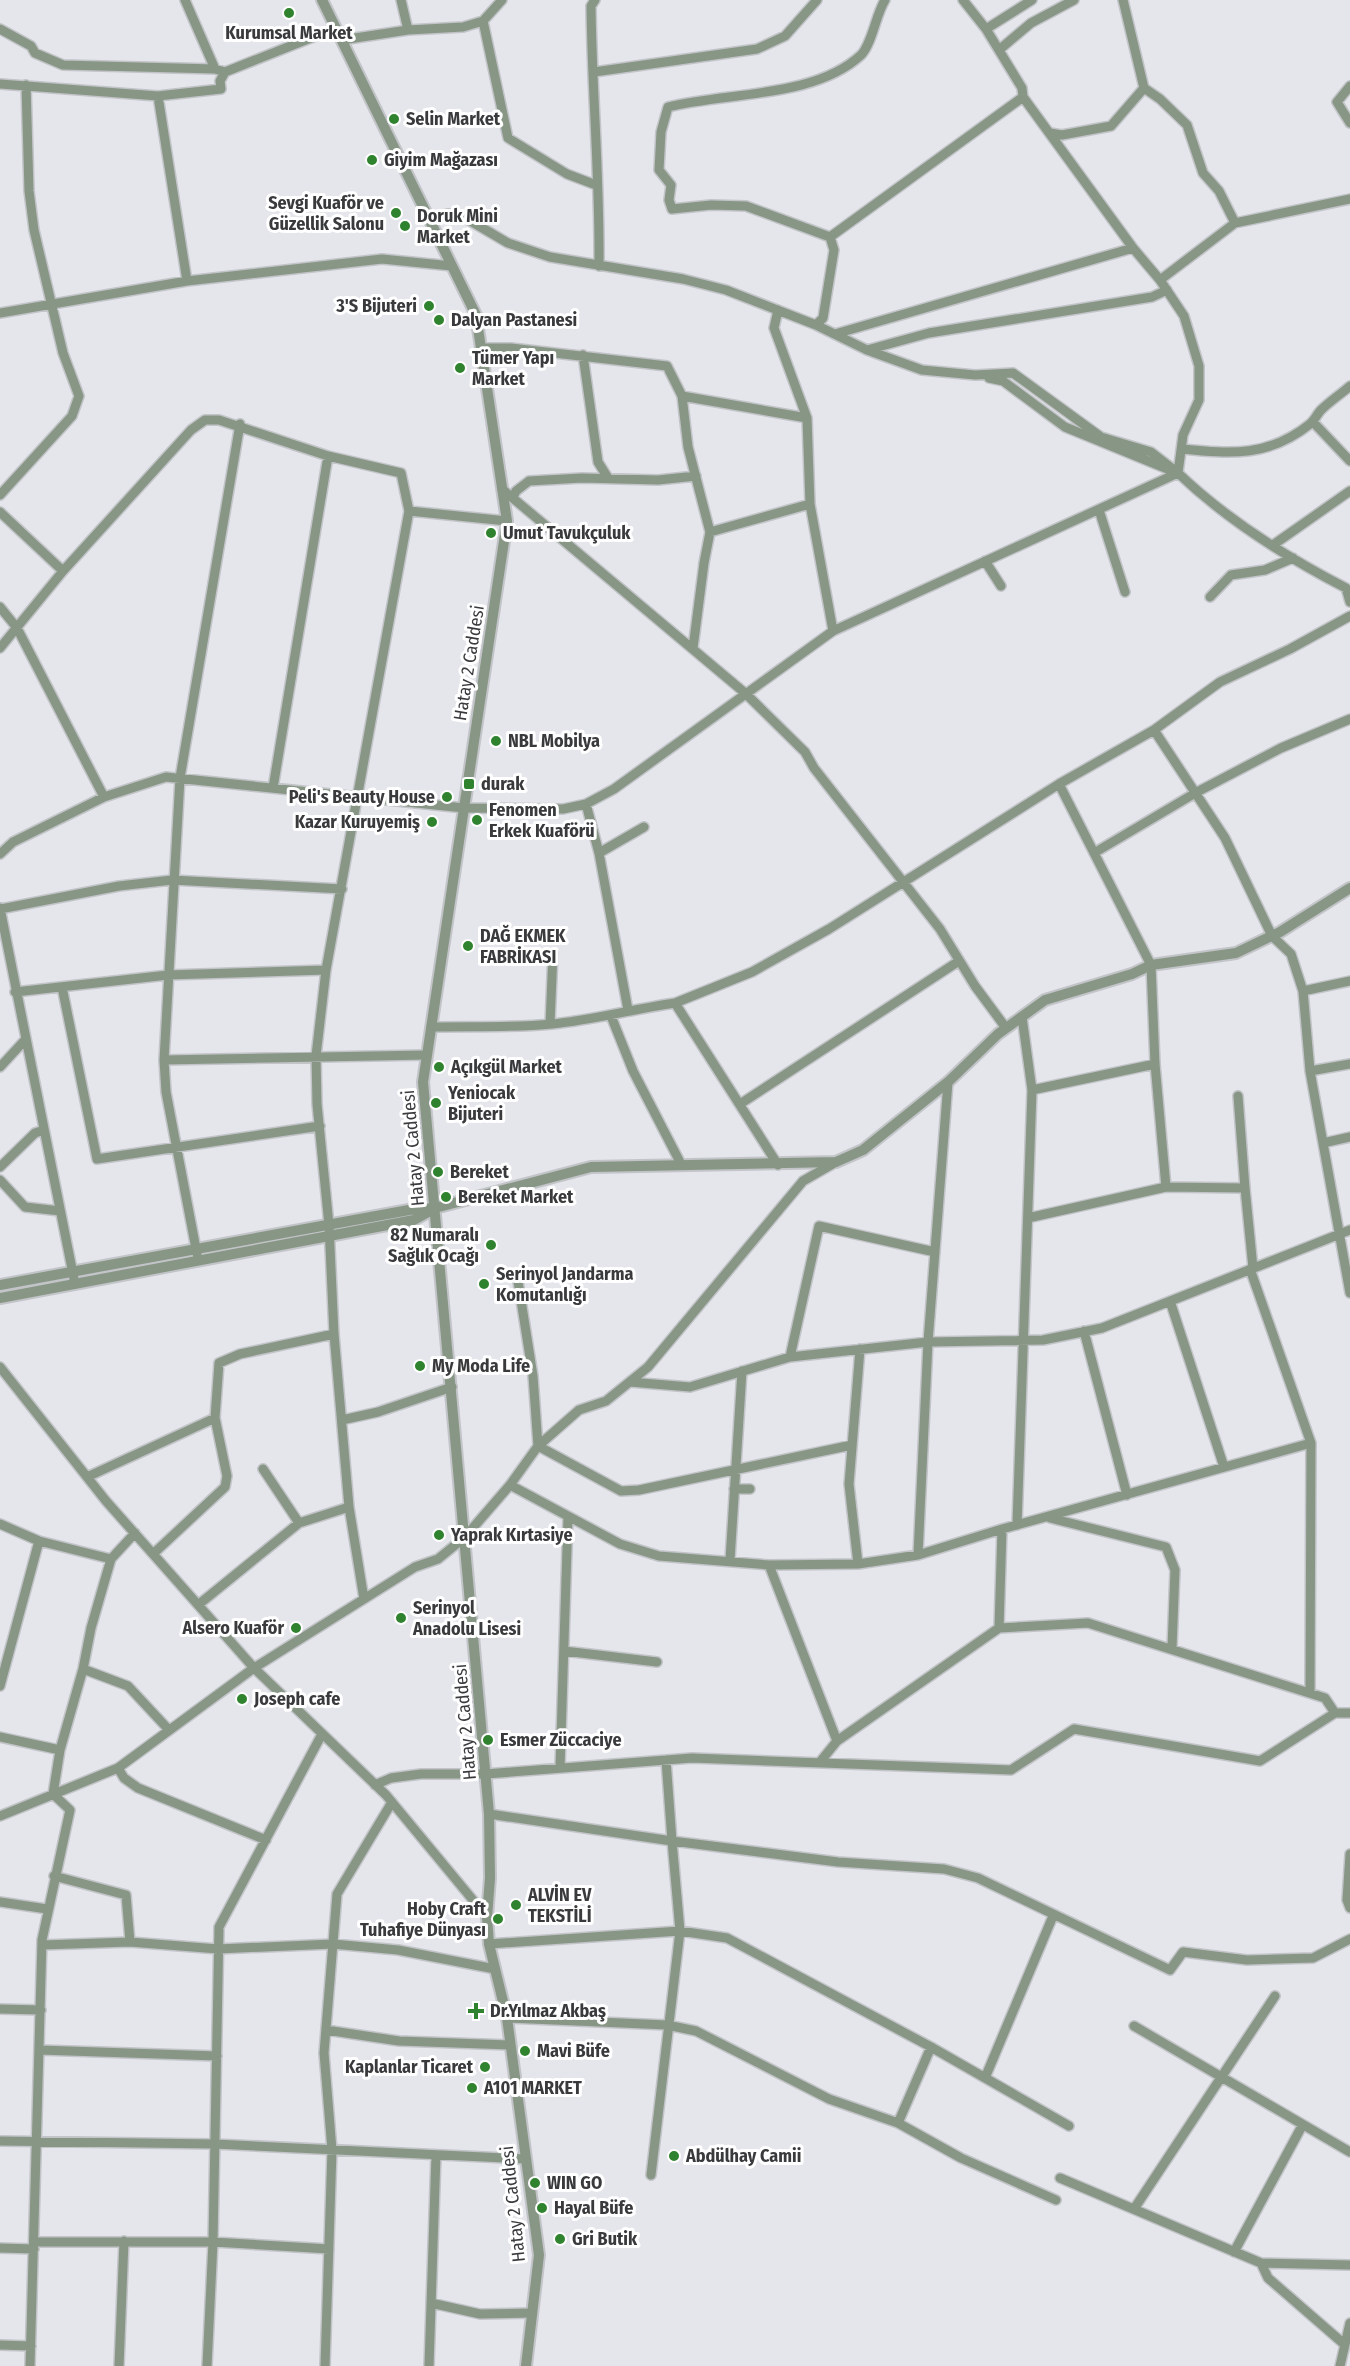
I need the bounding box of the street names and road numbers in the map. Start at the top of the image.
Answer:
street label: Hatay 2 Caddesi [449,604,489,722]
street label: Hatay 2 Caddesi [397,1089,429,1207]
street label: Hatay 2 Caddesi [449,1663,481,1781]
street label: Hatay 2 Caddesi [496,2145,530,2263]

